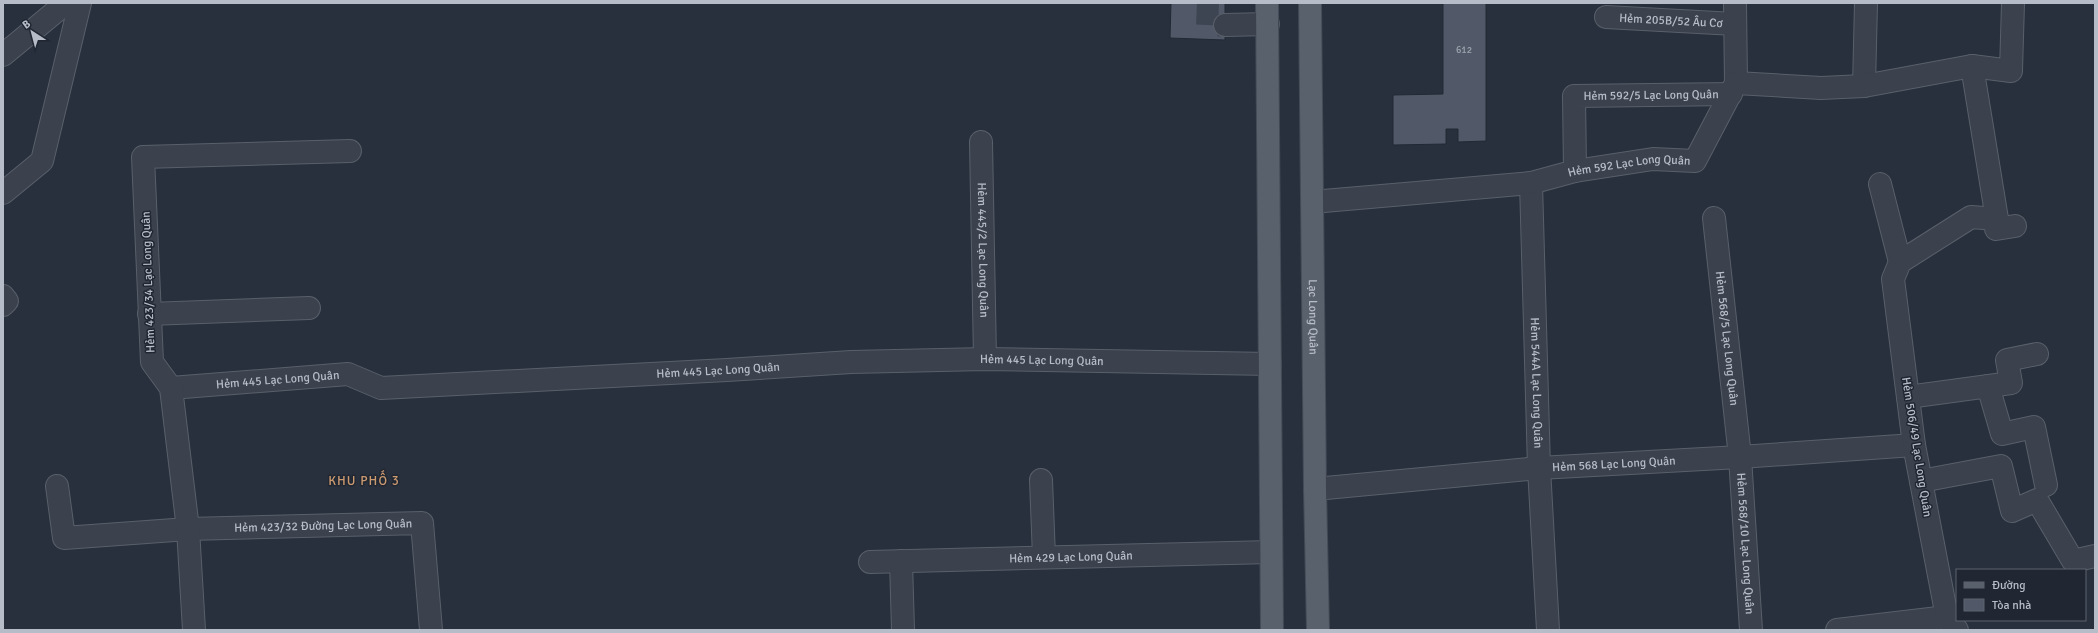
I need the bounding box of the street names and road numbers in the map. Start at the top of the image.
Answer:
street label: Hẻm 205B/52 Âu Cơ [1619,11,1724,31]
street label: Hẻm 592/5 Lạc Long Quân [1583,87,1719,104]
street label: Hẻm 592 Lạc Long Quân [1566,152,1691,181]
street label: Hẻm 445/2 Lạc Long Quân [974,182,991,318]
street label: Hẻm 423/34 Lạc Long Quân [139,211,158,353]
street label: Hẻm 568/5 Lạc Long Quân [1712,270,1741,406]
street label: Lạc Long Quân [1305,279,1321,355]
street label: Hẻm 544A Lạc Long Quân [1527,317,1545,449]
street label: Hẻm 445 Lạc Long Quân [980,352,1104,369]
street label: Hẻm 445 Lạc Long Quân [656,360,780,382]
street label: Hẻm 445 Lạc Long Quân [215,368,340,392]
street label: Hẻm 506/49 Lạc Long Quân [1898,376,1935,518]
street label: Hẻm 568 Lạc Long Quân [1552,454,1676,475]
street label: Hẻm 568/10 Lạc Long Quân [1733,472,1757,615]
street label: Hẻm 423/32 Đường Lạc Long Quân [234,516,412,536]
street label: Hẻm 429 Lạc Long Quân [1009,548,1133,567]

